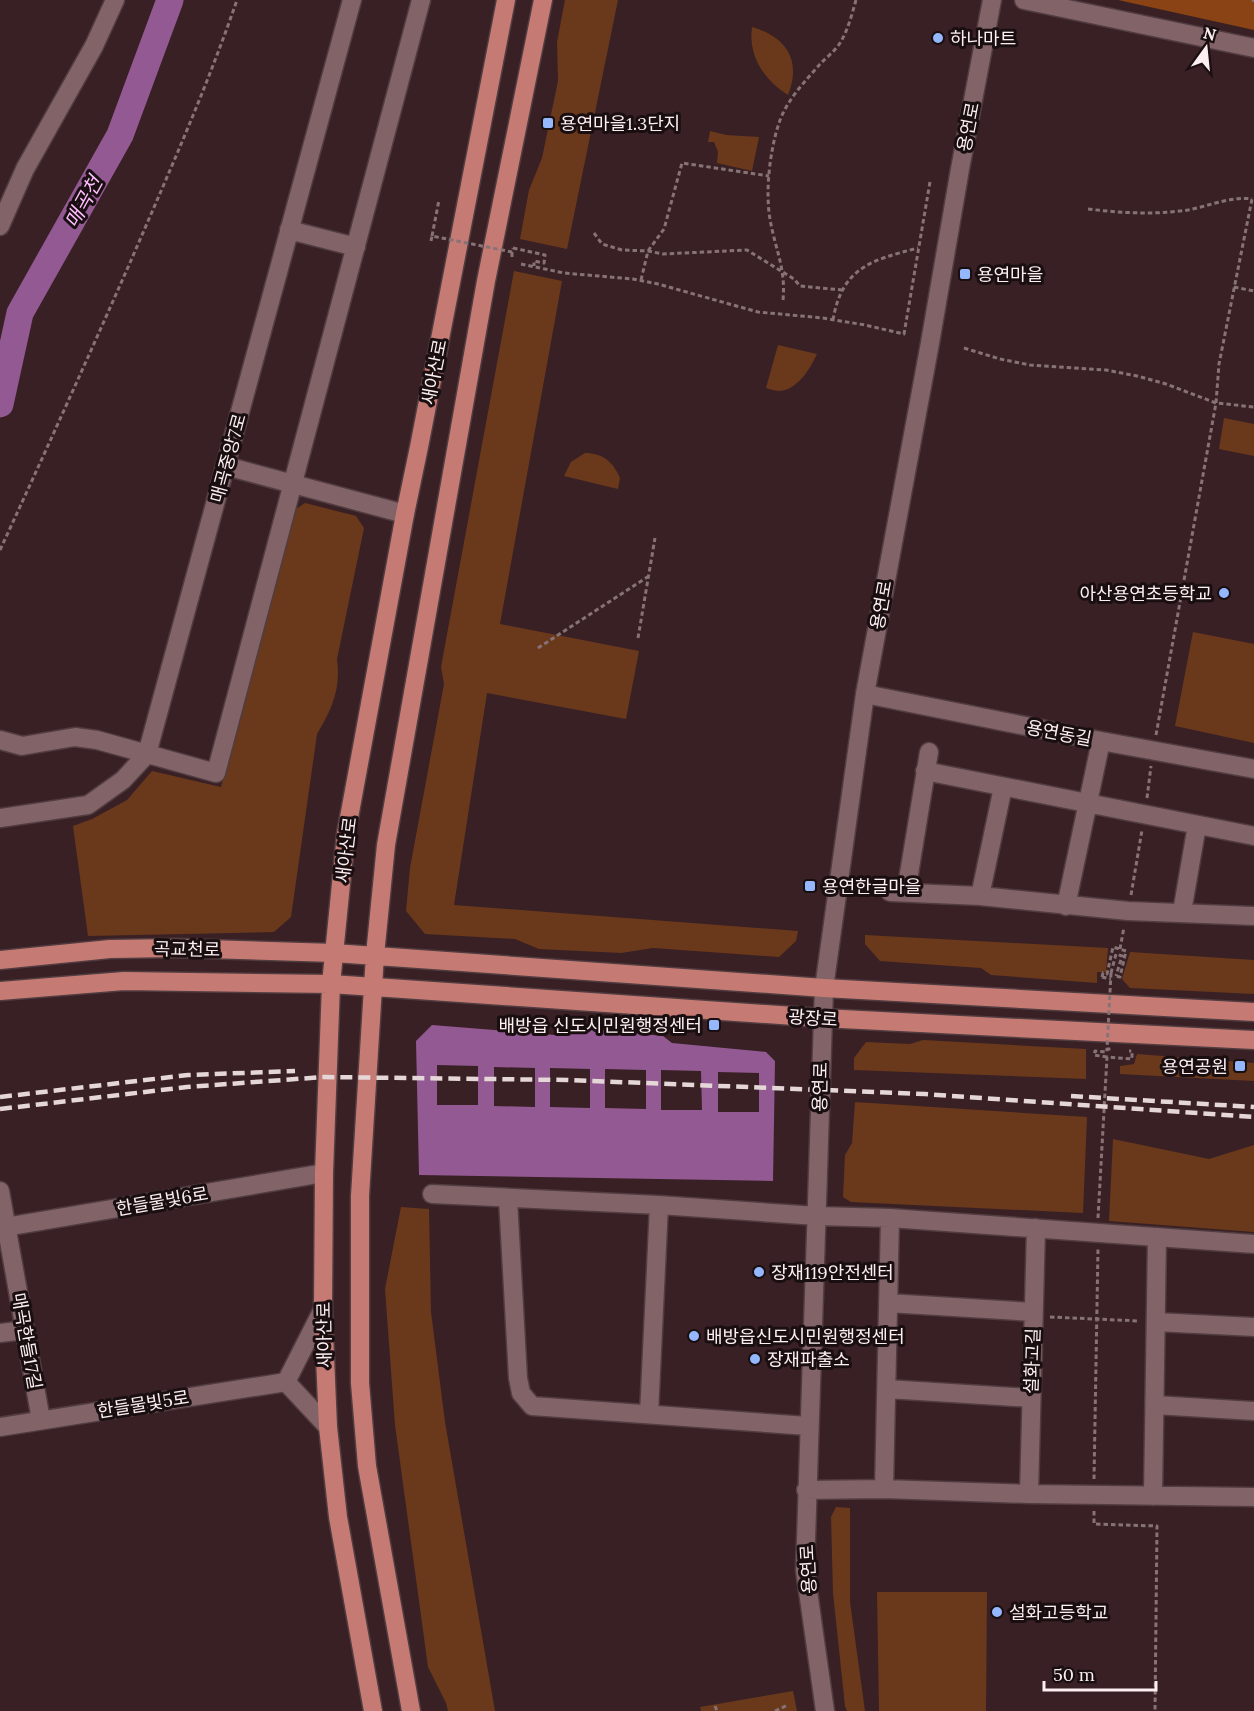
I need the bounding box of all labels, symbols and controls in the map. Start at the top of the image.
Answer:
north arrow [1176,18,1236,78]
text: N [1201,22,1218,45]
place label: 하나마트 [950,27,1016,50]
marker: 하나마트 [931,31,945,45]
street label: 용연로 [952,100,984,154]
place label: 용연마을1.3단지 [560,112,680,135]
marker: 용연마을1.3단지 [541,116,555,130]
water label: 매곡천 [59,170,109,232]
place label: 용연마을 [977,263,1043,286]
marker: 용연마을 [958,267,972,281]
street label: 새아산로 [416,337,452,407]
street label: 매곡중앙7로 [205,411,251,505]
street label: 용연로 [865,579,897,631]
place label: 아산용연초등학교 [1080,582,1212,605]
marker: 아산용연초등학교 [1217,586,1231,600]
street label: 용연동길 [1024,715,1094,751]
street label: 새아산로 [331,816,361,884]
place label: 용연한글마을 [822,875,921,898]
marker: 용연한글마을 [803,879,817,893]
street label: 곡교천로 [154,937,220,961]
street label: 광장로 [787,1005,839,1031]
place label: 배방읍 신도시민원행정센터 [499,1014,702,1037]
marker: 배방읍 신도시민원행정센터 [707,1018,721,1032]
place label: 용연공원 [1162,1055,1228,1078]
marker: 용연공원 [1233,1059,1247,1073]
street label: 용연로 [808,1062,832,1112]
street label: 한들물빛6로 [114,1182,210,1220]
place label: 장재119안전센터 [771,1261,894,1284]
marker: 장재119안전센터 [752,1265,766,1279]
street label: 매곡한들17길 [7,1291,47,1391]
street label: 새아산로 [312,1302,336,1368]
place label: 배방읍신도시민원행정센터 [706,1325,905,1348]
street label: 설화고길 [1019,1327,1045,1395]
marker: 배방읍신도시민원행정센터 [687,1329,701,1343]
place label: 장재파출소 [767,1348,850,1371]
marker: 장재파출소 [748,1352,762,1366]
street label: 한들물빛5로 [95,1385,191,1423]
street label: 용연로 [795,1544,821,1594]
place label: 설화고등학교 [1009,1601,1108,1624]
marker: 설화고등학교 [990,1605,1004,1619]
scale bar [1044,1654,1156,1692]
text: 50 m [1053,1663,1095,1686]

